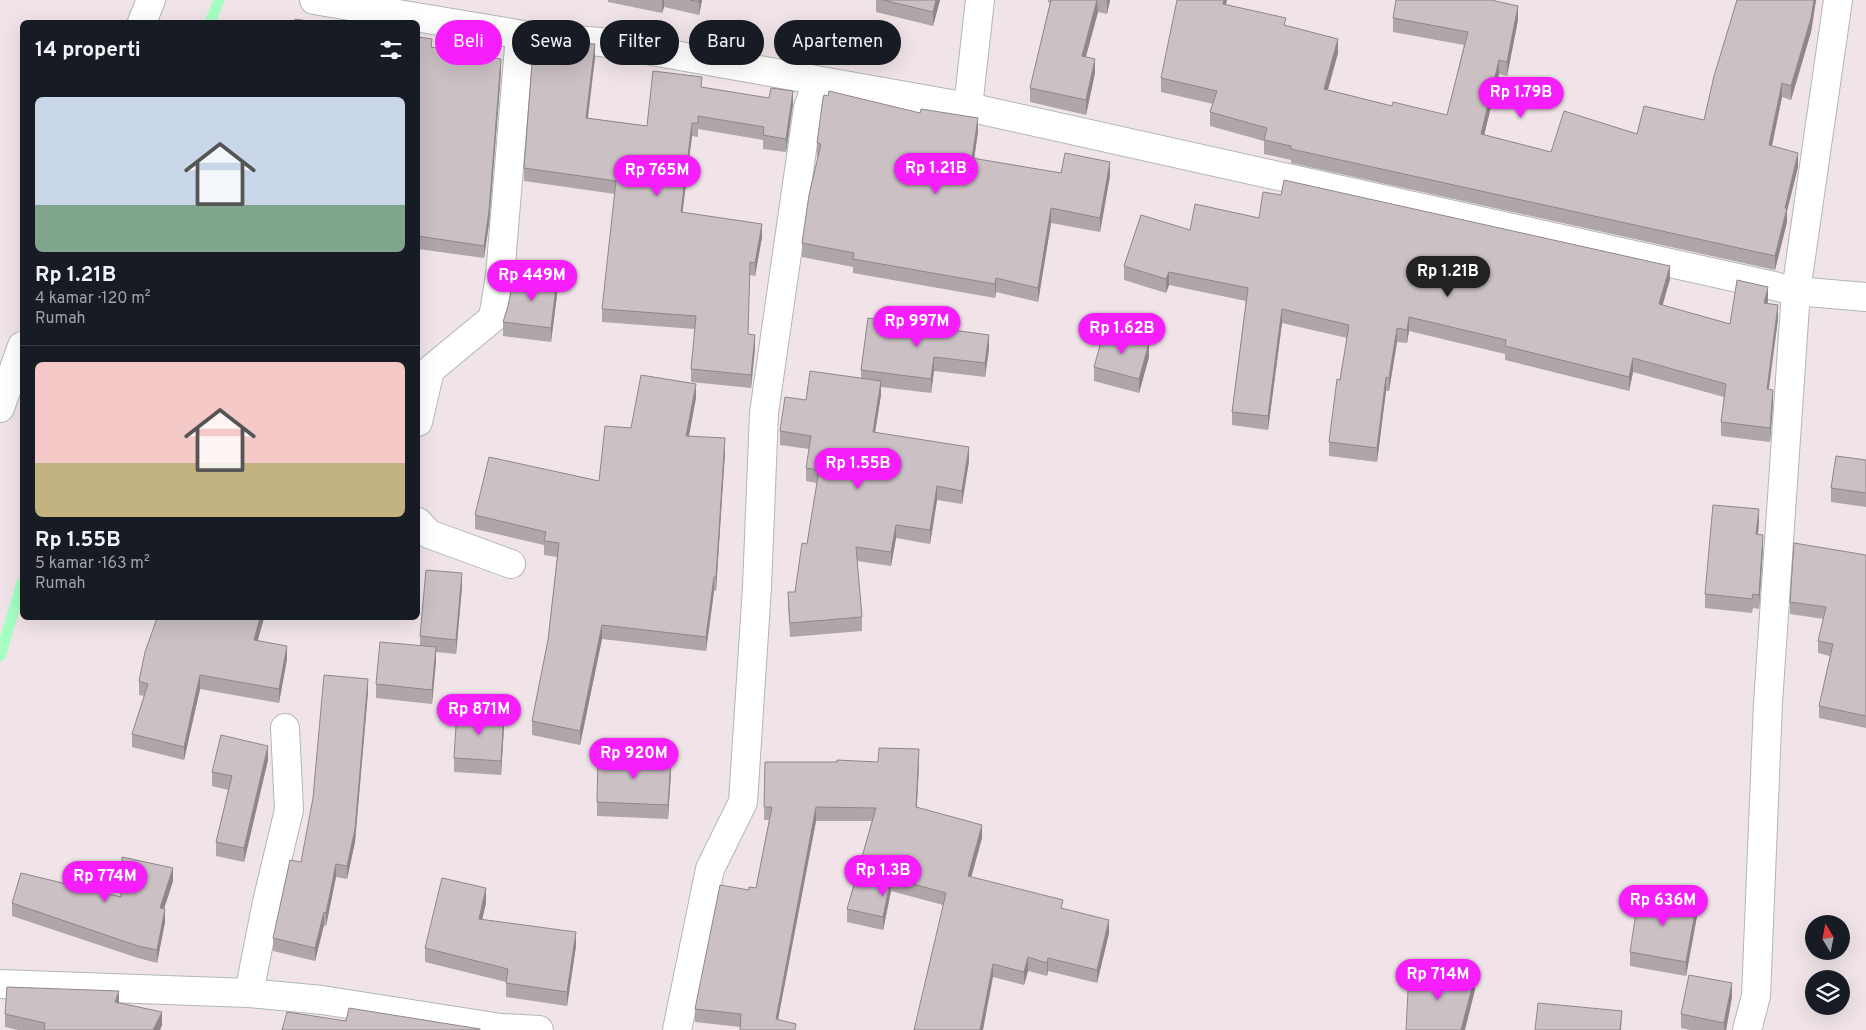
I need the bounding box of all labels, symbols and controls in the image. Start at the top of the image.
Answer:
chip: Beli [435,20,502,65]
chip: Sewa [512,20,590,65]
chip: Filter [600,20,679,65]
chip: Baru [689,20,764,65]
chip: Apartemen [774,20,901,65]
icon: filters [377,36,405,64]
text: 14 properti [35,37,141,64]
pin: Rp 1.79B [1469,76,1573,119]
text: Rp 1.79B [1490,83,1552,103]
icon: home [175,129,265,219]
pin: Rp 1.21B [884,152,988,195]
pin: Rp 765M [611,154,703,197]
text: Rp 1.21B [905,159,967,179]
text: Rp 765M [625,161,689,181]
pin: Rp 1.21B [1396,256,1500,298]
pin: Rp 449M [486,260,578,302]
text: Rp 1.21B [35,262,116,289]
text: Rp 1.21B [1417,262,1479,282]
text: Rp 449M [498,266,566,286]
text: 4 kamar · 120 m² [35,289,151,309]
pin: Rp 997M [871,306,963,348]
text: Rumah [35,309,86,329]
text: Rp 997M [884,312,950,332]
pin: Rp 1.62B [1070,312,1174,355]
text: Rp 1.62B [1089,319,1155,339]
icon: home [175,395,265,485]
pin: Rp 1.55B [806,448,910,490]
text: Rp 1.55B [825,454,891,474]
text: Rp 1.55B [35,527,121,554]
text: 5 kamar · 163 m² [35,554,150,574]
text: Rumah [35,574,86,594]
pin: Rp 871M [433,694,525,736]
text: Rp 871M [448,700,510,720]
pin: Rp 920M [588,738,680,780]
text: Rp 920M [600,744,668,764]
pin: Rp 1.3B [837,854,929,897]
pin: Rp 774M [59,860,151,903]
text: Rp 1.3B [855,861,911,881]
text: Rp 774M [73,867,137,887]
pin: Rp 636M [1617,884,1709,927]
text: Rp 636M [1630,891,1696,911]
north arrow [1805,915,1850,960]
map controls [1805,915,1850,1015]
pin: Rp 714M [1392,958,1484,1001]
text: Rp 714M [1407,965,1469,985]
button: layers [1805,970,1850,1015]

